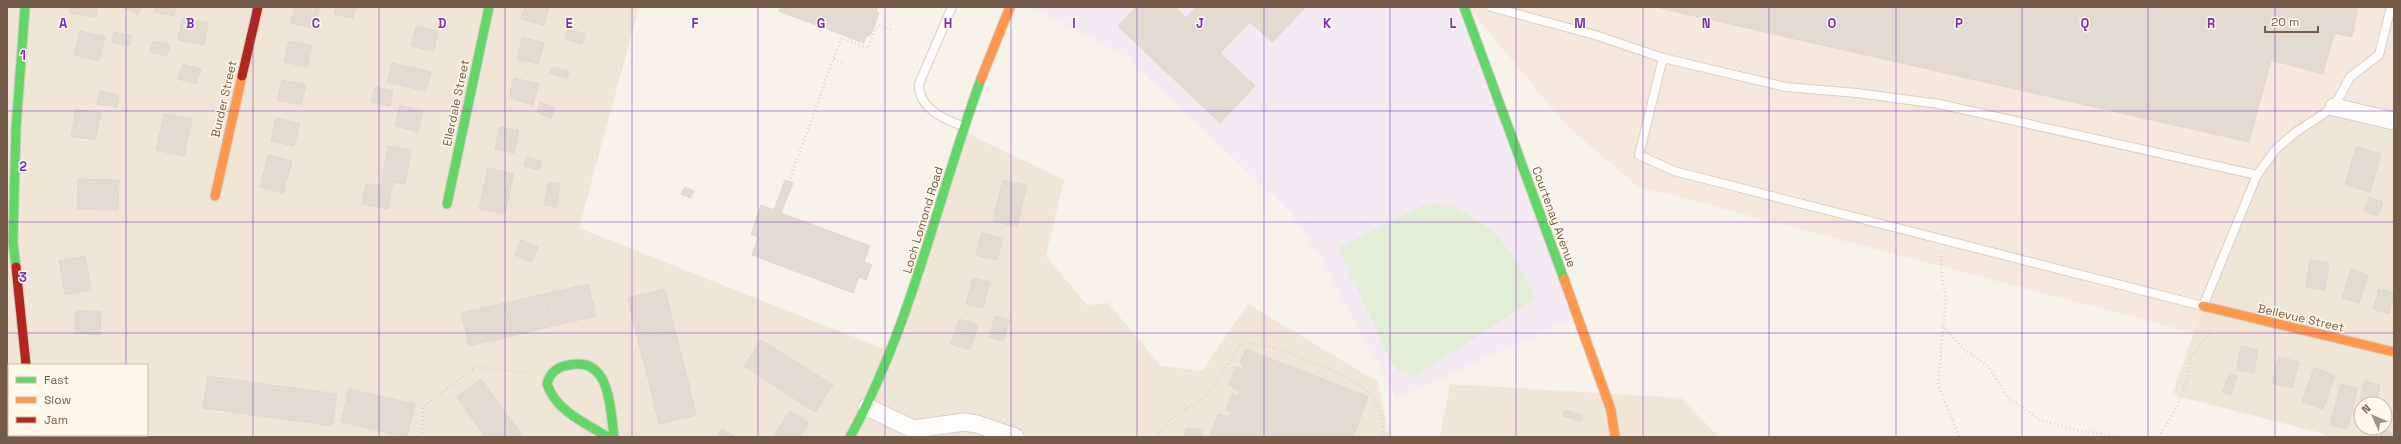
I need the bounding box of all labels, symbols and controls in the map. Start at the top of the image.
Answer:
scale bar [2265,8,2318,34]
text: 20 m [2271,14,2299,30]
text: A [59,15,68,32]
text: B [186,15,195,32]
text: C [312,15,320,32]
text: D [438,15,447,32]
text: E [565,15,573,32]
text: F [692,15,699,32]
text: G [817,15,825,32]
text: H [944,15,952,32]
text: I [1072,15,1076,32]
text: J [1196,15,1204,32]
text: K [1323,15,1332,32]
text: L [1449,15,1457,32]
text: M [1574,15,1586,32]
text: N [1702,15,1710,32]
text: O [1828,15,1837,32]
text: P [1955,15,1963,32]
text: Q [2081,15,2090,32]
text: R [2207,15,2215,32]
text: 1 [20,47,26,64]
street label: Ellerdale Street [439,58,473,148]
street label: Burder Street [207,59,241,139]
text: 2 [19,158,27,175]
street label: Courtenay Avenue [1528,164,1580,270]
street label: Loch Lomond Road [899,165,947,275]
text: 3 [19,269,27,286]
street label: Bellevue Street [2256,300,2346,336]
legend [8,364,148,436]
text: Fast [44,372,69,388]
text: Slow [44,392,71,408]
north arrow [2353,396,2393,436]
text: N [2358,401,2373,416]
text: Jam [44,412,68,428]

